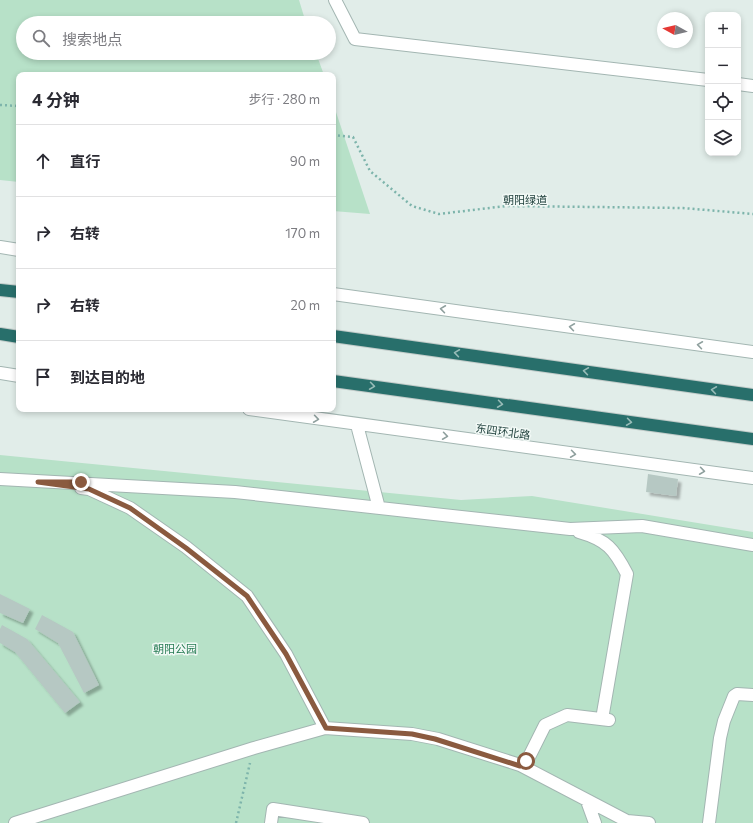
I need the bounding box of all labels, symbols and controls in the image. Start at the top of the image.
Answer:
north arrow [657,12,693,48]
map controls [705,12,741,156]
button: + [705,12,741,48]
search box [16,16,336,60]
icon: search [30,27,52,49]
text: 搜索地点 [62,30,122,48]
button: − [705,48,741,84]
button: locate [705,84,741,120]
text: 4 分钟 [32,89,80,110]
text: 步行 · 280 m [249,91,320,107]
button: layers [705,120,741,156]
icon: ahead [32,150,54,172]
text: 直行 [70,152,100,170]
text: 90 m [290,153,320,169]
street label: 朝阳绿道 [503,193,547,206]
icon: right [32,222,54,244]
text: 右转 [70,224,100,242]
text: 170 m [285,225,320,241]
icon: right [32,294,54,316]
text: 右转 [70,296,100,314]
text: 20 m [291,297,320,313]
one-way arrow [440,305,446,314]
one-way arrow [569,323,575,332]
one-way arrow [697,341,704,350]
one-way arrow [454,349,460,358]
icon: arrive [32,366,54,388]
one-way arrow [583,367,589,376]
text: 到达目的地 [70,368,145,386]
one-way arrow [369,381,375,390]
one-way arrow [711,386,717,395]
one-way arrow [497,399,503,408]
one-way arrow [313,414,319,423]
one-way arrow [626,417,632,426]
street label: 东四环北路 [475,421,531,441]
one-way arrow [441,431,448,440]
one-way arrow [570,449,576,458]
one-way arrow [699,466,705,475]
route end [72,473,90,491]
park label: 朝阳公园 [153,642,197,655]
route start [517,752,535,770]

